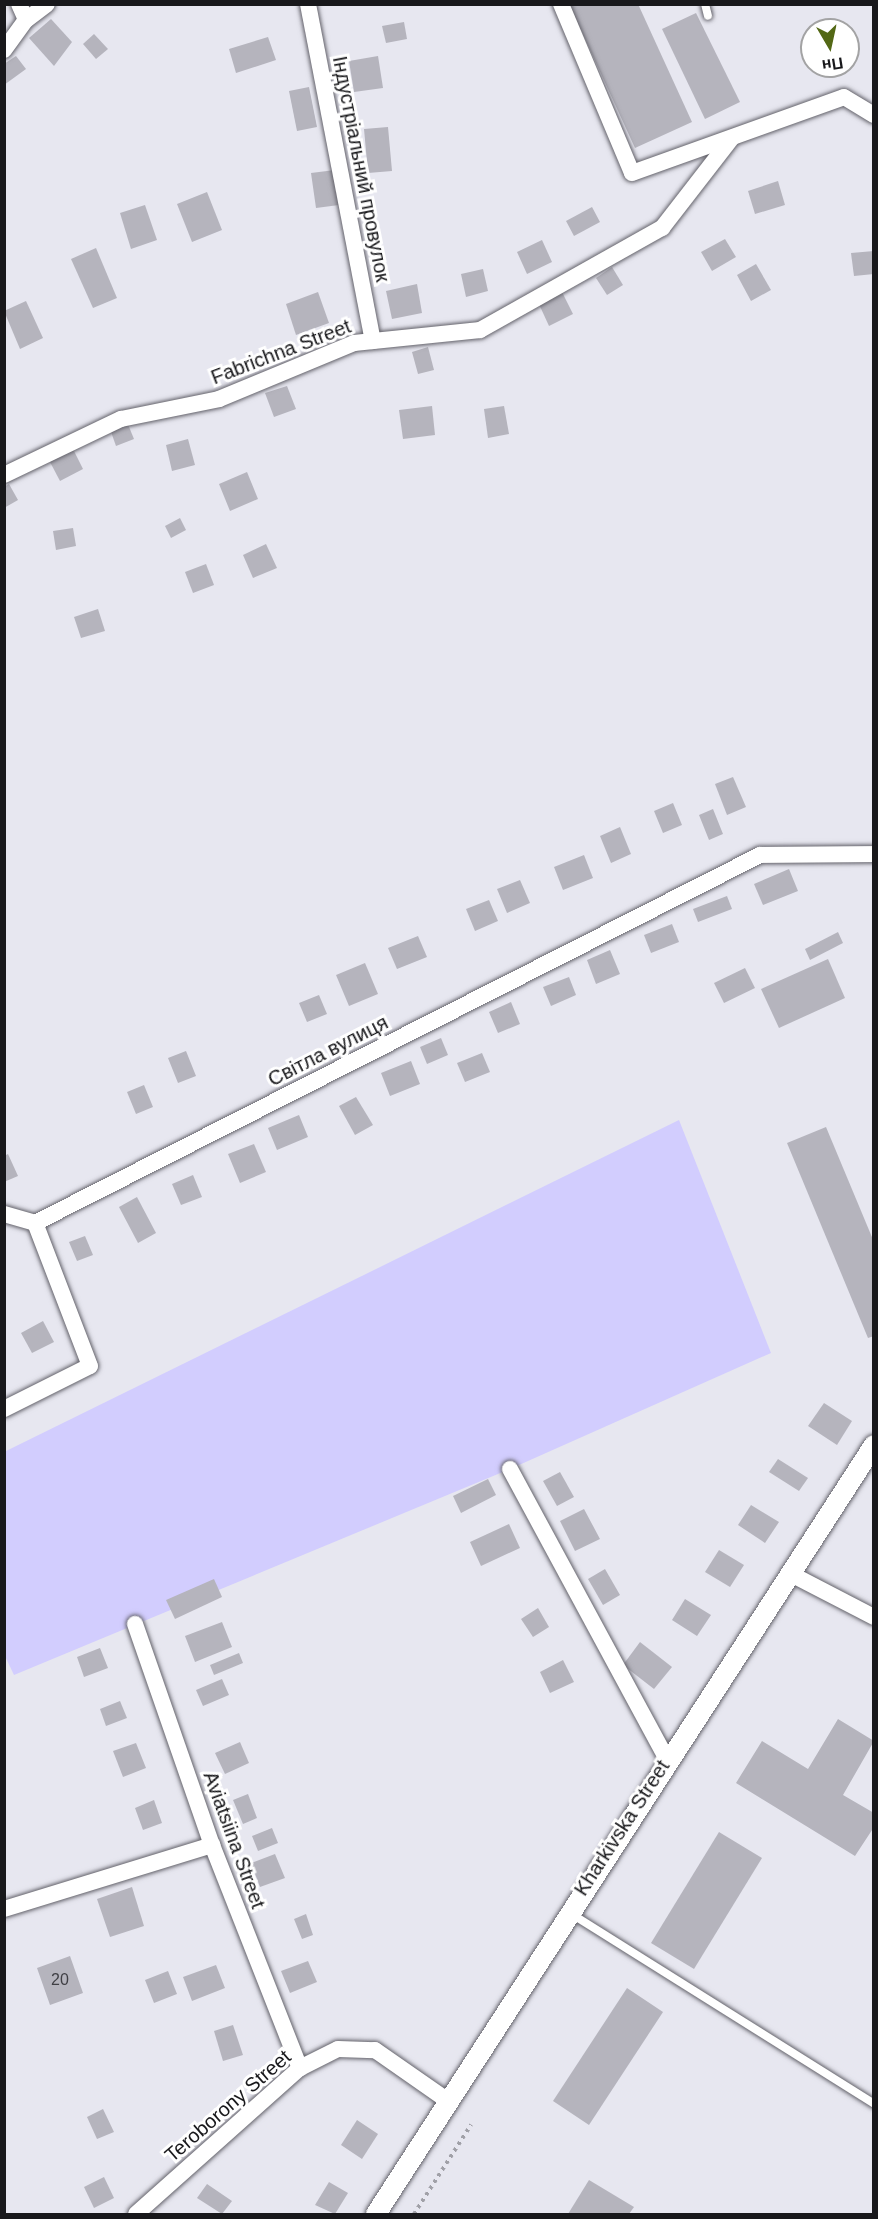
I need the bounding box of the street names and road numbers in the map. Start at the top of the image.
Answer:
street label: Індустріальний провулок [327,54,395,284]
street label: Fabrichna Street [208,314,354,390]
street label: Світла вулиця [264,1010,392,1092]
street label: Kharkivska Street [569,1756,675,1900]
street label: Aviatsiina Street [198,1768,270,1912]
street label: Teroborony Street [160,2045,296,2167]

